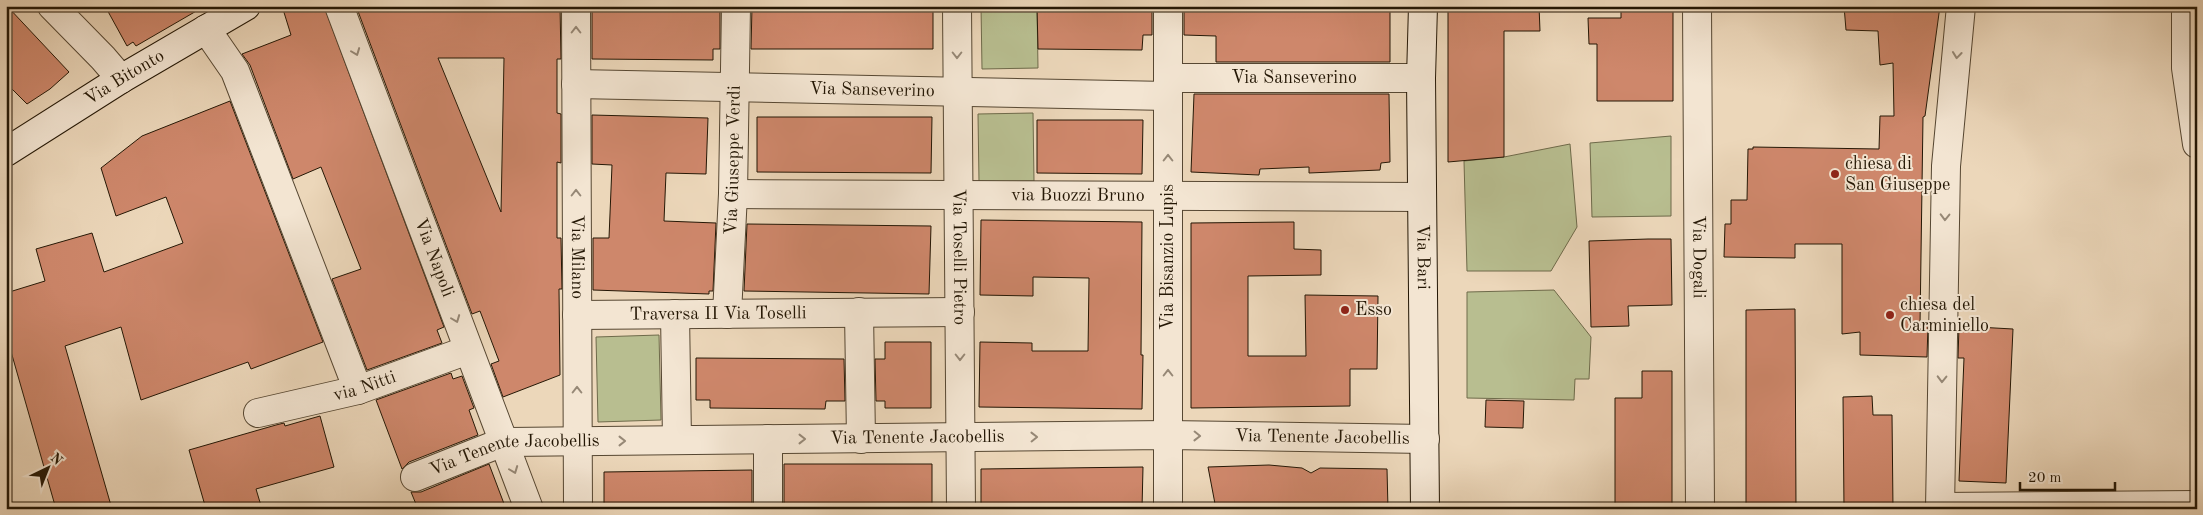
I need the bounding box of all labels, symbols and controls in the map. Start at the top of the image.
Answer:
one-way arrow [571,26,581,34]
street label: Via Bitonto [82,47,167,109]
one-way arrow [350,47,360,56]
one-way arrow [1951,51,1962,59]
one-way arrow [952,52,962,59]
street label: Via Sanseverino [1231,69,1357,87]
street label: Via Sanseverino [809,80,935,100]
street label: Via Giuseppe Verdi [722,85,744,235]
one-way arrow [1163,153,1173,161]
place label: chiesa di San Giuseppe [1845,155,1950,194]
marker: chiesa di San Giuseppe [1829,168,1841,180]
street label: Via Bisanzio Lupis [1159,184,1177,330]
street label: via Buozzi Bruno [1011,186,1145,205]
one-way arrow [571,188,581,196]
street label: Via Toselli Pietro [949,189,969,325]
one-way arrow [1940,213,1950,221]
street label: Via Milano [568,215,586,299]
street label: Via Dogali [1689,215,1708,299]
street label: Via Napoli [411,216,457,300]
street label: Via Bari [1413,224,1432,290]
place label: chiesa del Carminiello [1900,296,1989,335]
place label: Esso [1355,301,1392,319]
street label: Traversa II Via Toselli [629,304,807,324]
marker: Esso [1339,304,1351,316]
marker: chiesa del Carminiello [1884,309,1896,321]
one-way arrow [450,314,460,323]
one-way arrow [955,354,965,362]
street label: via Nitti [332,368,399,404]
one-way arrow [1163,368,1173,376]
one-way arrow [1937,376,1947,383]
one-way arrow [572,386,583,394]
street label: Via Tenente Jacobellis [1235,427,1410,448]
street label: Via Tenente Jacobellis [830,428,1005,448]
one-way arrow [1193,431,1201,441]
street label: Via Tenente Jacobellis [427,432,600,479]
one-way arrow [1030,432,1038,442]
one-way arrow [798,434,806,444]
one-way arrow [618,436,626,446]
north arrow [22,442,72,492]
text: N [47,450,65,468]
scale bar [2020,460,2116,492]
one-way arrow [508,466,518,474]
text: 20 m [2028,471,2062,486]

